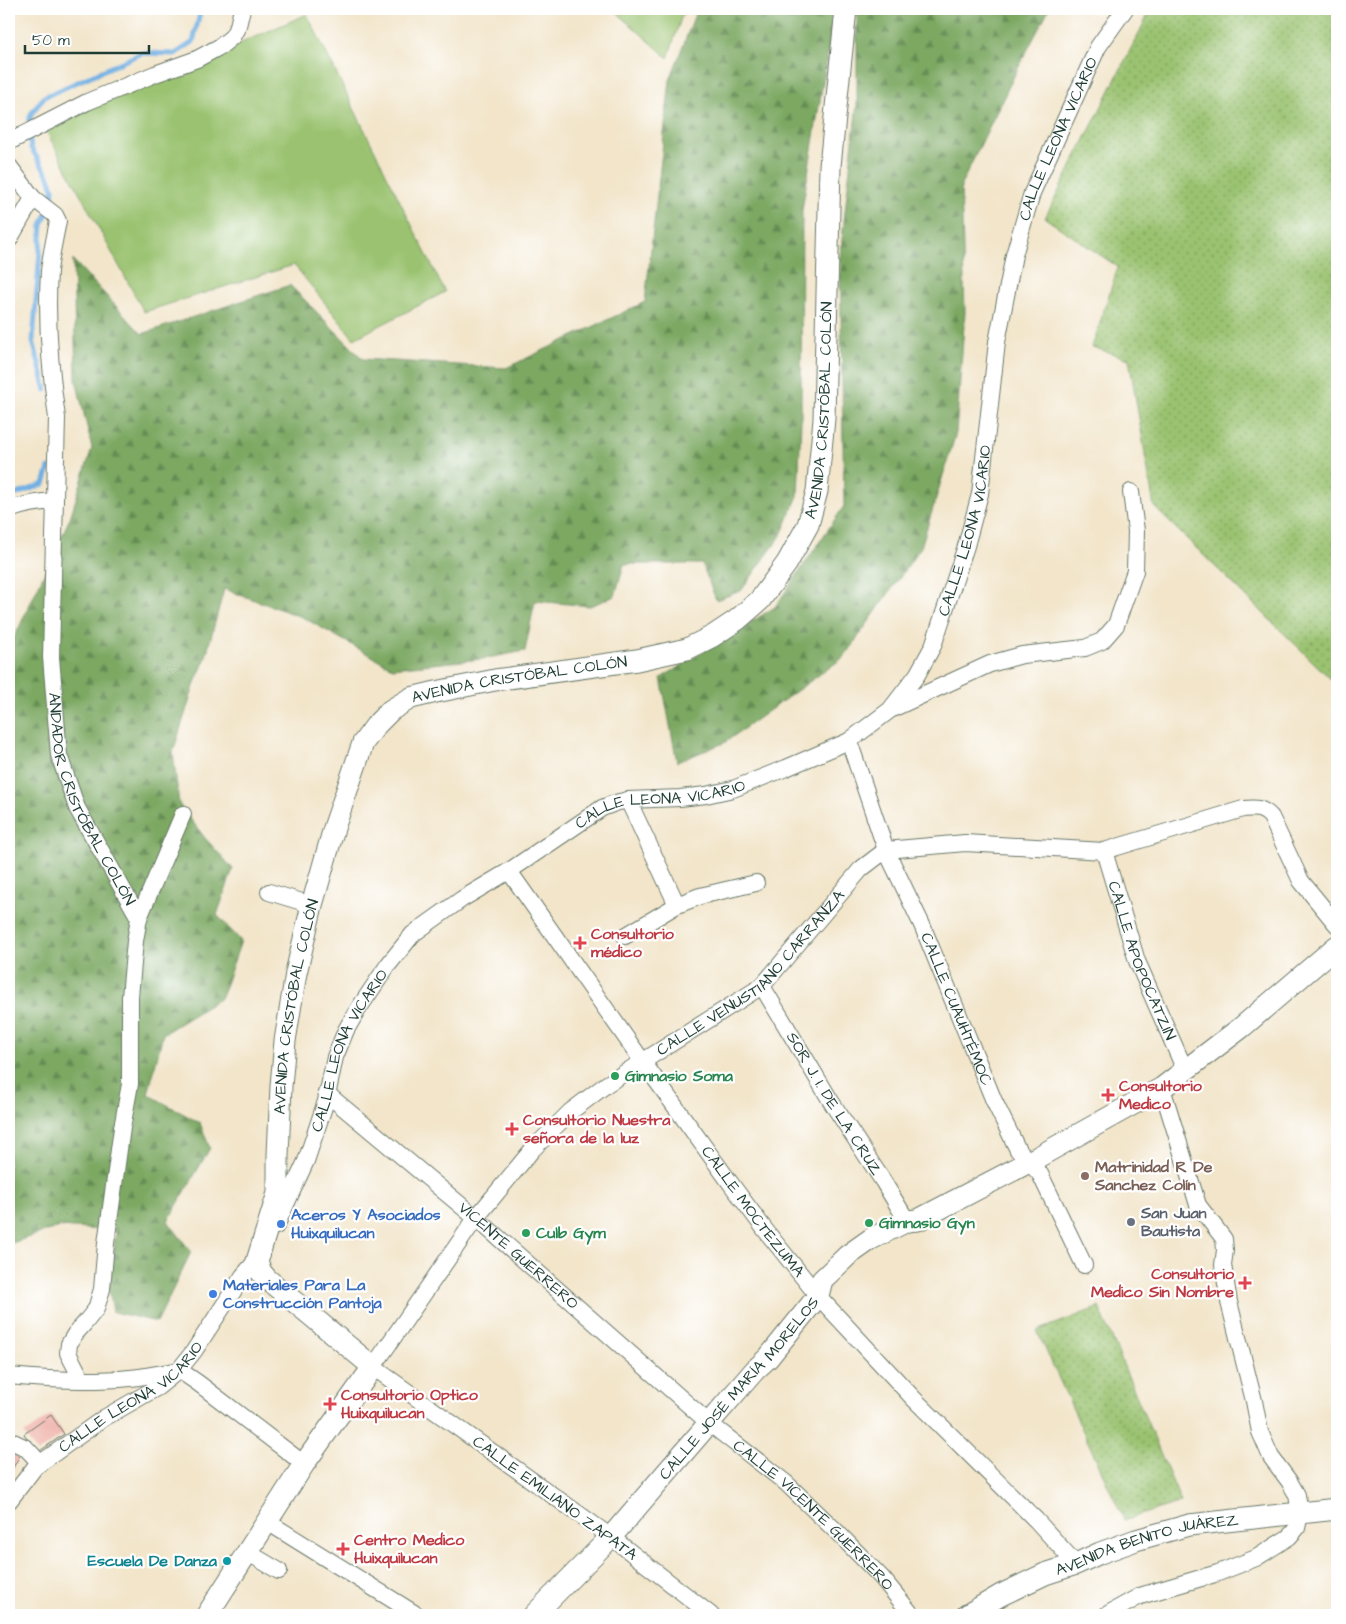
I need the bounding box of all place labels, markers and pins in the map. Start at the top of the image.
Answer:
place label: Consultorio médico [591,923,675,963]
marker: Consultorio médico [573,936,587,950]
place label: Gimnasio Soma [625,1065,734,1087]
marker: Gimnasio Soma [609,1070,621,1082]
place label: Consultorio Medico [1119,1075,1203,1115]
marker: Consultorio Medico [1101,1088,1115,1102]
place label: Consultorio Nuestra señora de la luz [523,1109,671,1149]
marker: Consultorio Nuestra señora de la luz [505,1122,519,1136]
place label: Matrinidad R De Sanchez Colín [1094,1156,1213,1196]
marker: Matrinidad R De Sanchez Colín [1079,1170,1091,1182]
place label: San Juan Bautista [1140,1202,1207,1242]
place label: Aceros Y Asociados Huixquilucan [291,1204,440,1244]
place label: Gimnasio Gyn [879,1212,975,1235]
marker: San Juan Bautista [1125,1216,1137,1228]
marker: Gimnasio Gyn [863,1217,875,1229]
marker: Aceros Y Asociados Huixquilucan [275,1218,287,1230]
place label: Culb Gym [536,1222,606,1245]
marker: Culb Gym [520,1227,532,1239]
place label: Consultorio Medico Sin Nombre [1091,1263,1235,1303]
place label: Materiales Para La Construcción Pantoja [223,1274,383,1314]
marker: Consultorio Medico Sin Nombre [1238,1276,1252,1290]
marker: Materiales Para La Construcción Pantoja [207,1288,219,1300]
place label: Consultorio Optico Huixquilucan [341,1384,479,1424]
marker: Consultorio Optico Huixquilucan [323,1397,337,1411]
place label: Centro Medico Huixquilucan [354,1529,465,1569]
marker: Centro Medico Huixquilucan [336,1542,350,1556]
place label: Escuela De Danza [88,1550,218,1572]
marker: Escuela De Danza [221,1555,233,1567]

